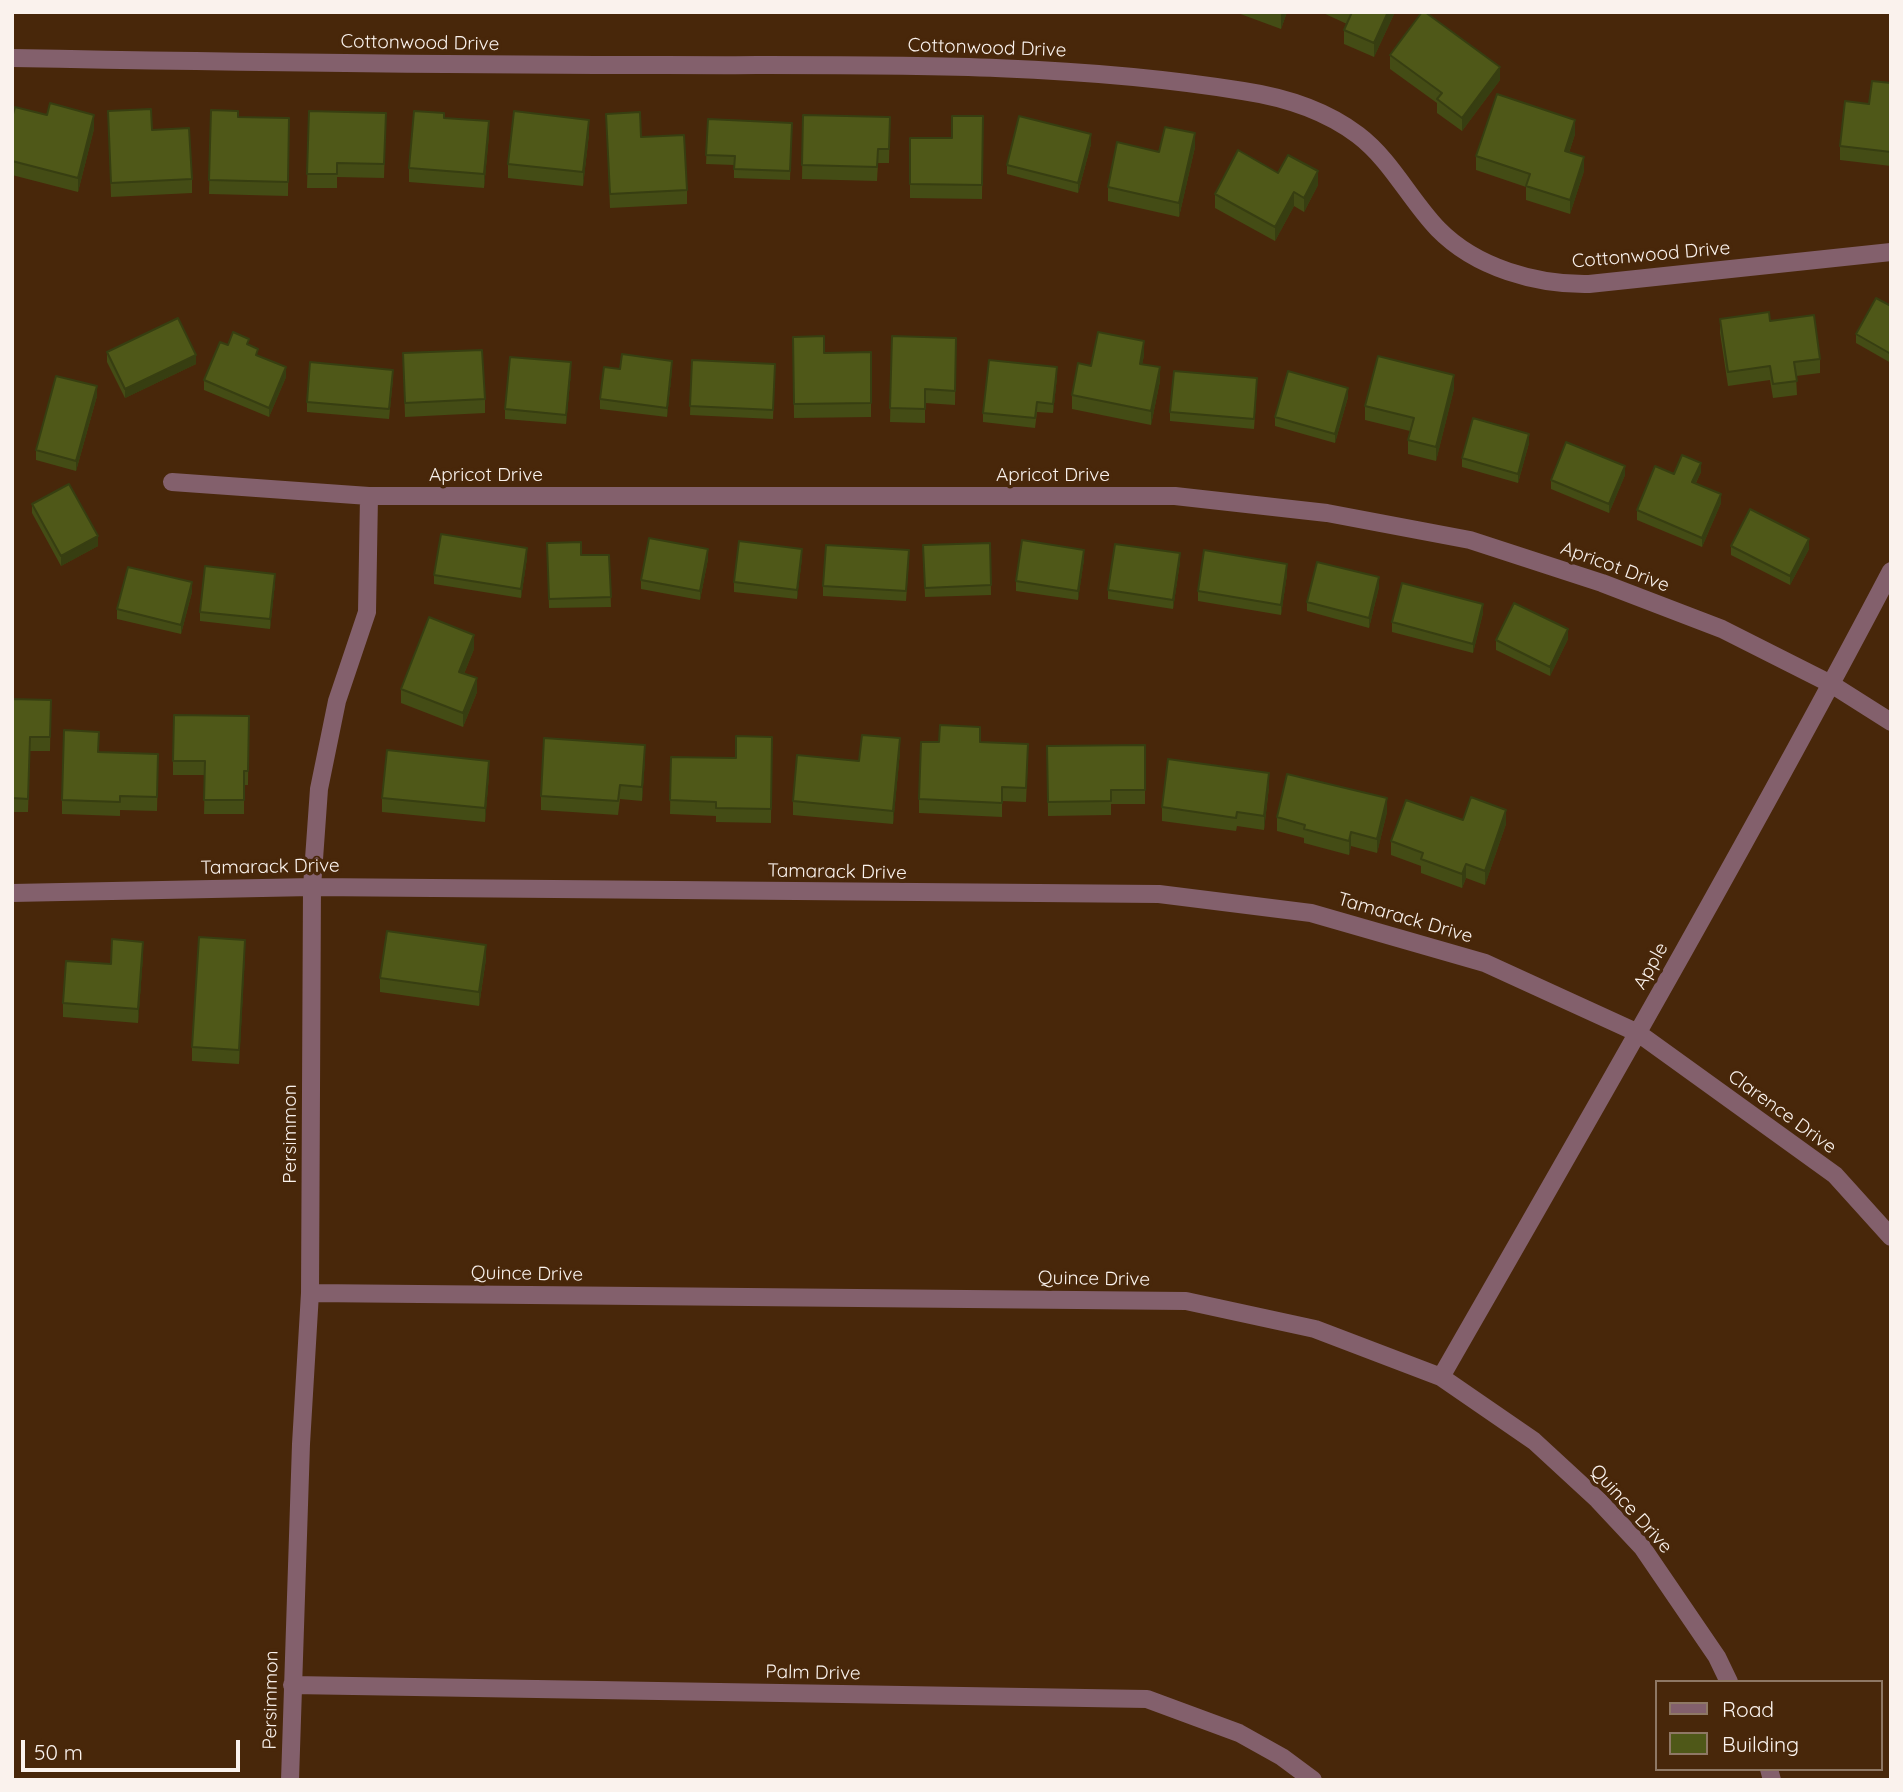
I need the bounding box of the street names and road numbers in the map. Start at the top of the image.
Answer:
street label: Cottonwood Drive [340,30,500,56]
street label: Cottonwood Drive [907,34,1067,62]
street label: Cottonwood Drive [1571,237,1731,273]
street label: Apricot Drive [429,464,543,486]
street label: Apricot Drive [996,464,1110,486]
street label: Apricot Drive [1558,537,1672,597]
street label: Tamarack Drive [200,854,340,880]
street label: Tamarack Drive [767,859,907,885]
street label: Tamarack Drive [1335,888,1475,948]
street label: Apple [1629,939,1673,993]
street label: Clarence Drive [1723,1065,1841,1159]
street label: Persimmon [279,1084,301,1184]
street label: Quince Drive [471,1262,583,1286]
street label: Quince Drive [1038,1267,1150,1291]
street label: Quince Drive [1585,1460,1677,1558]
street label: Persimmon [259,1650,283,1750]
street label: Palm Drive [765,1661,861,1685]

